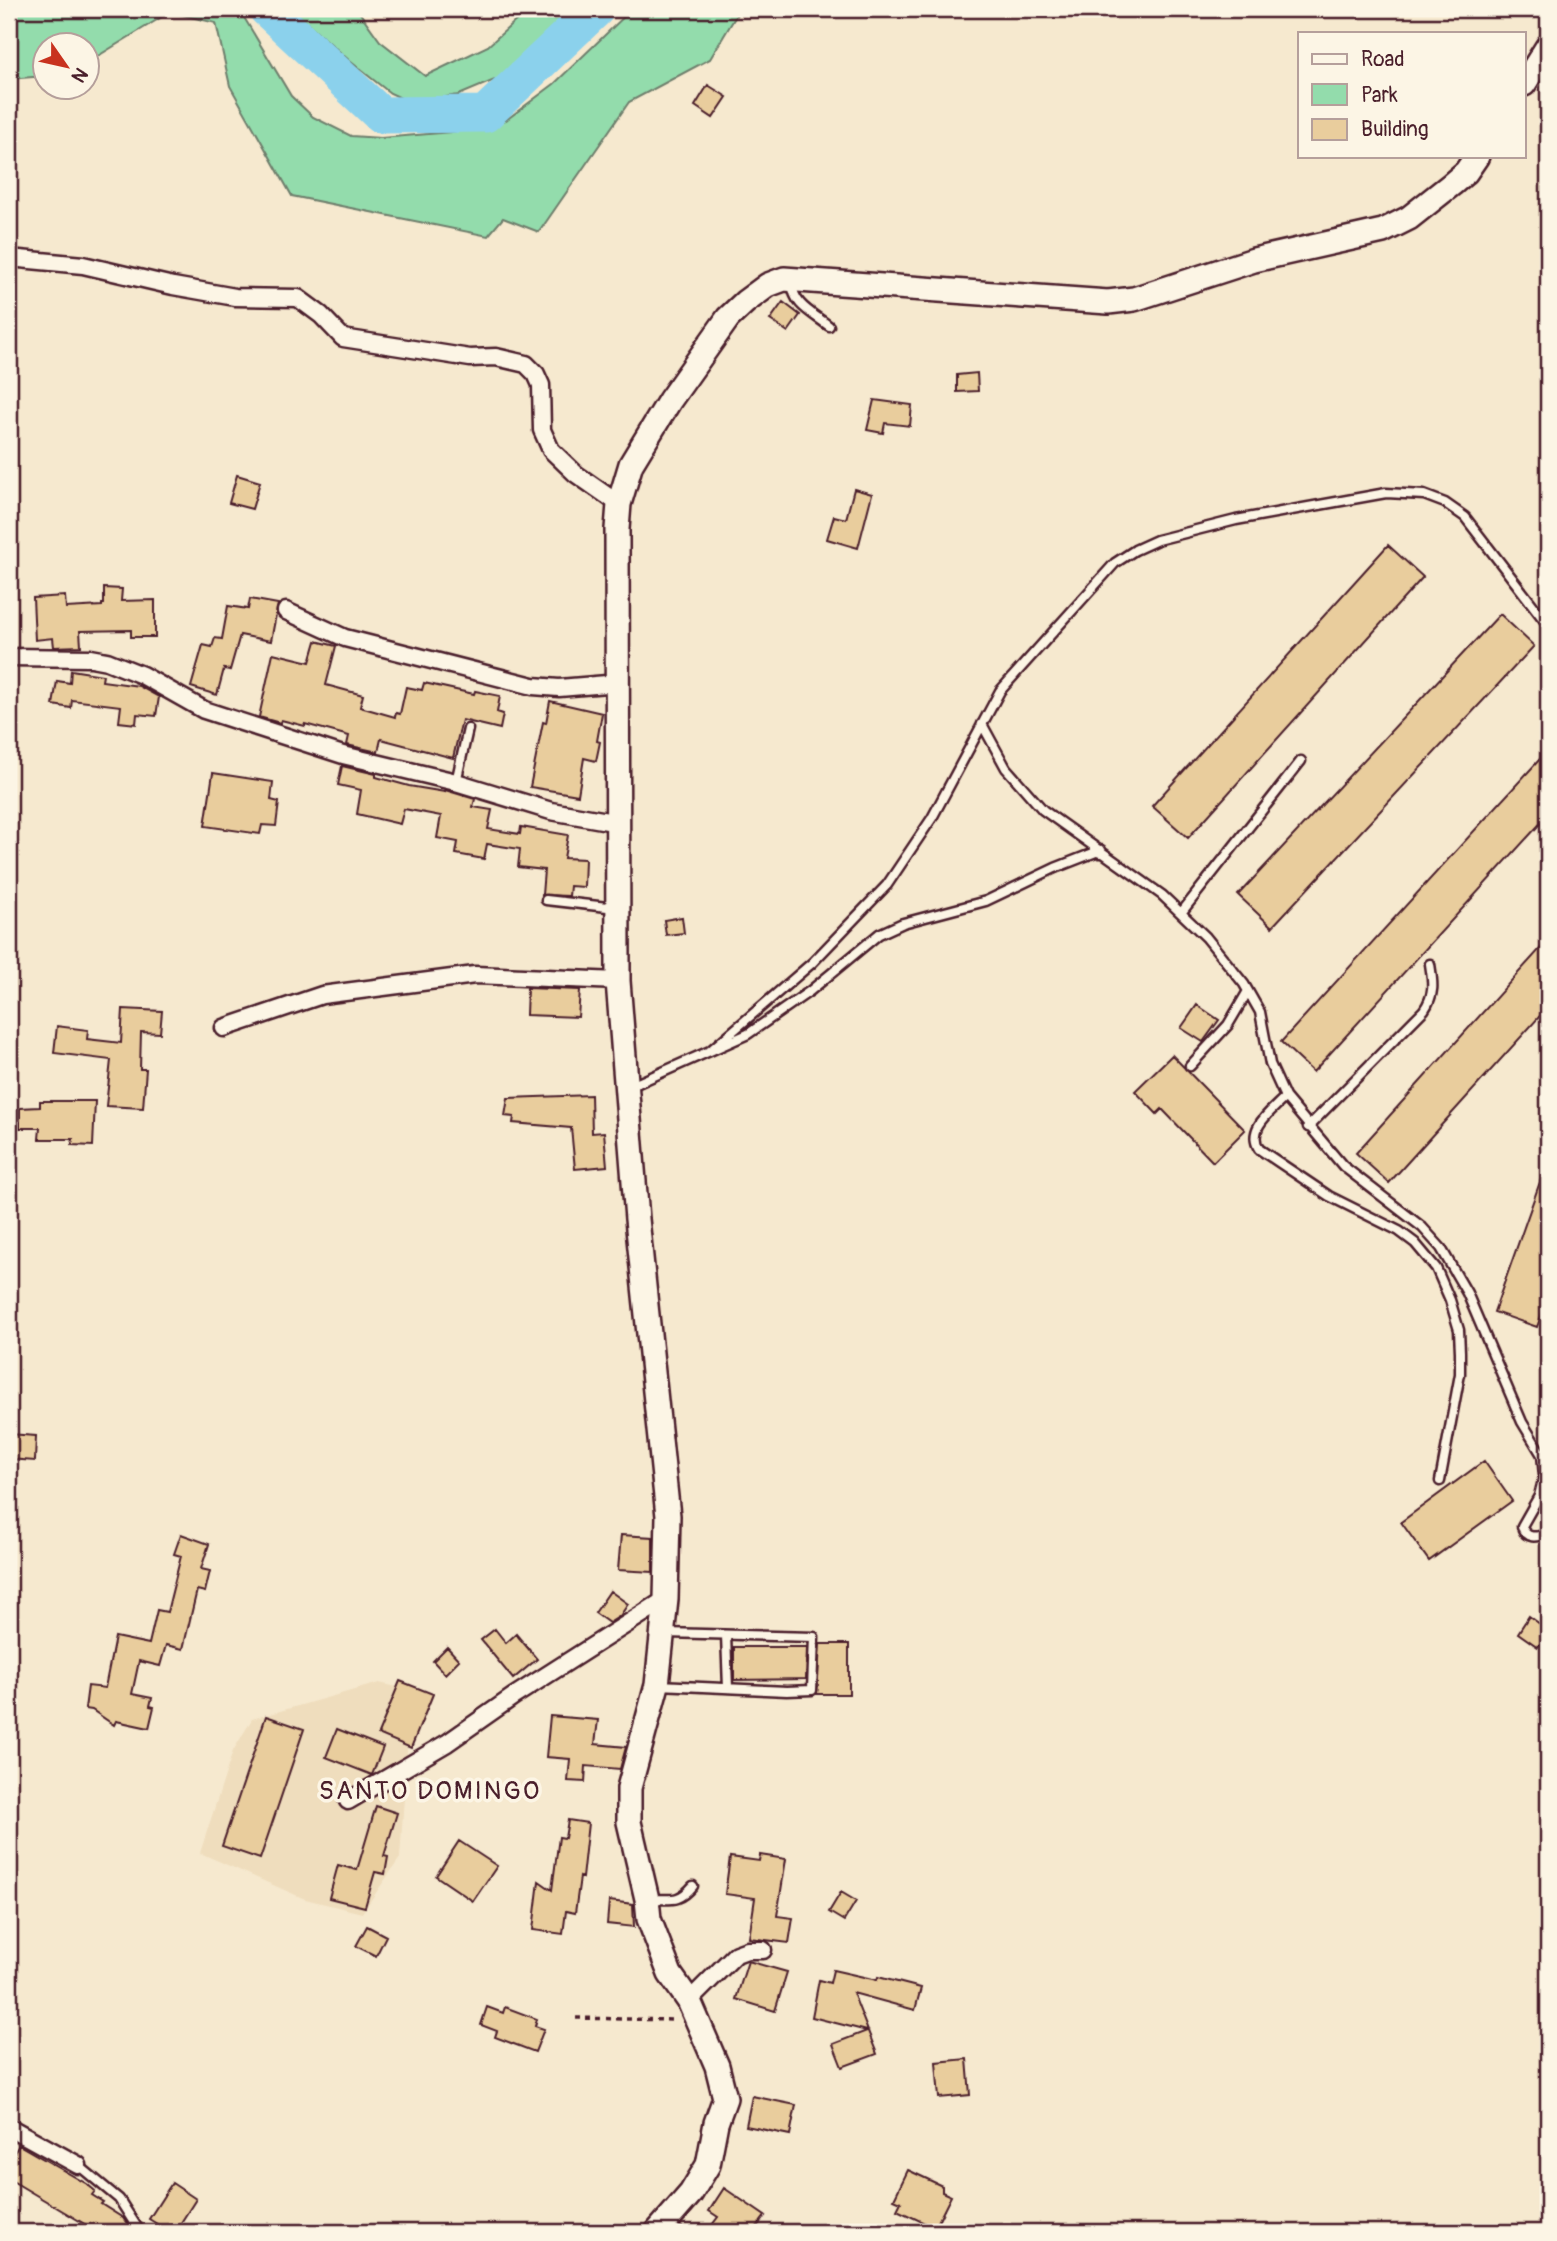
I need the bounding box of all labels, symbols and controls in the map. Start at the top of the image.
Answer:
north arrow [32,32,102,102]
legend [1298,32,1526,158]
text: Road [1361,46,1405,73]
text: N [66,63,93,87]
text: Park [1361,82,1398,109]
text: Building [1361,116,1428,143]
district label: SANTO DOMINGO [319,1775,541,1807]

